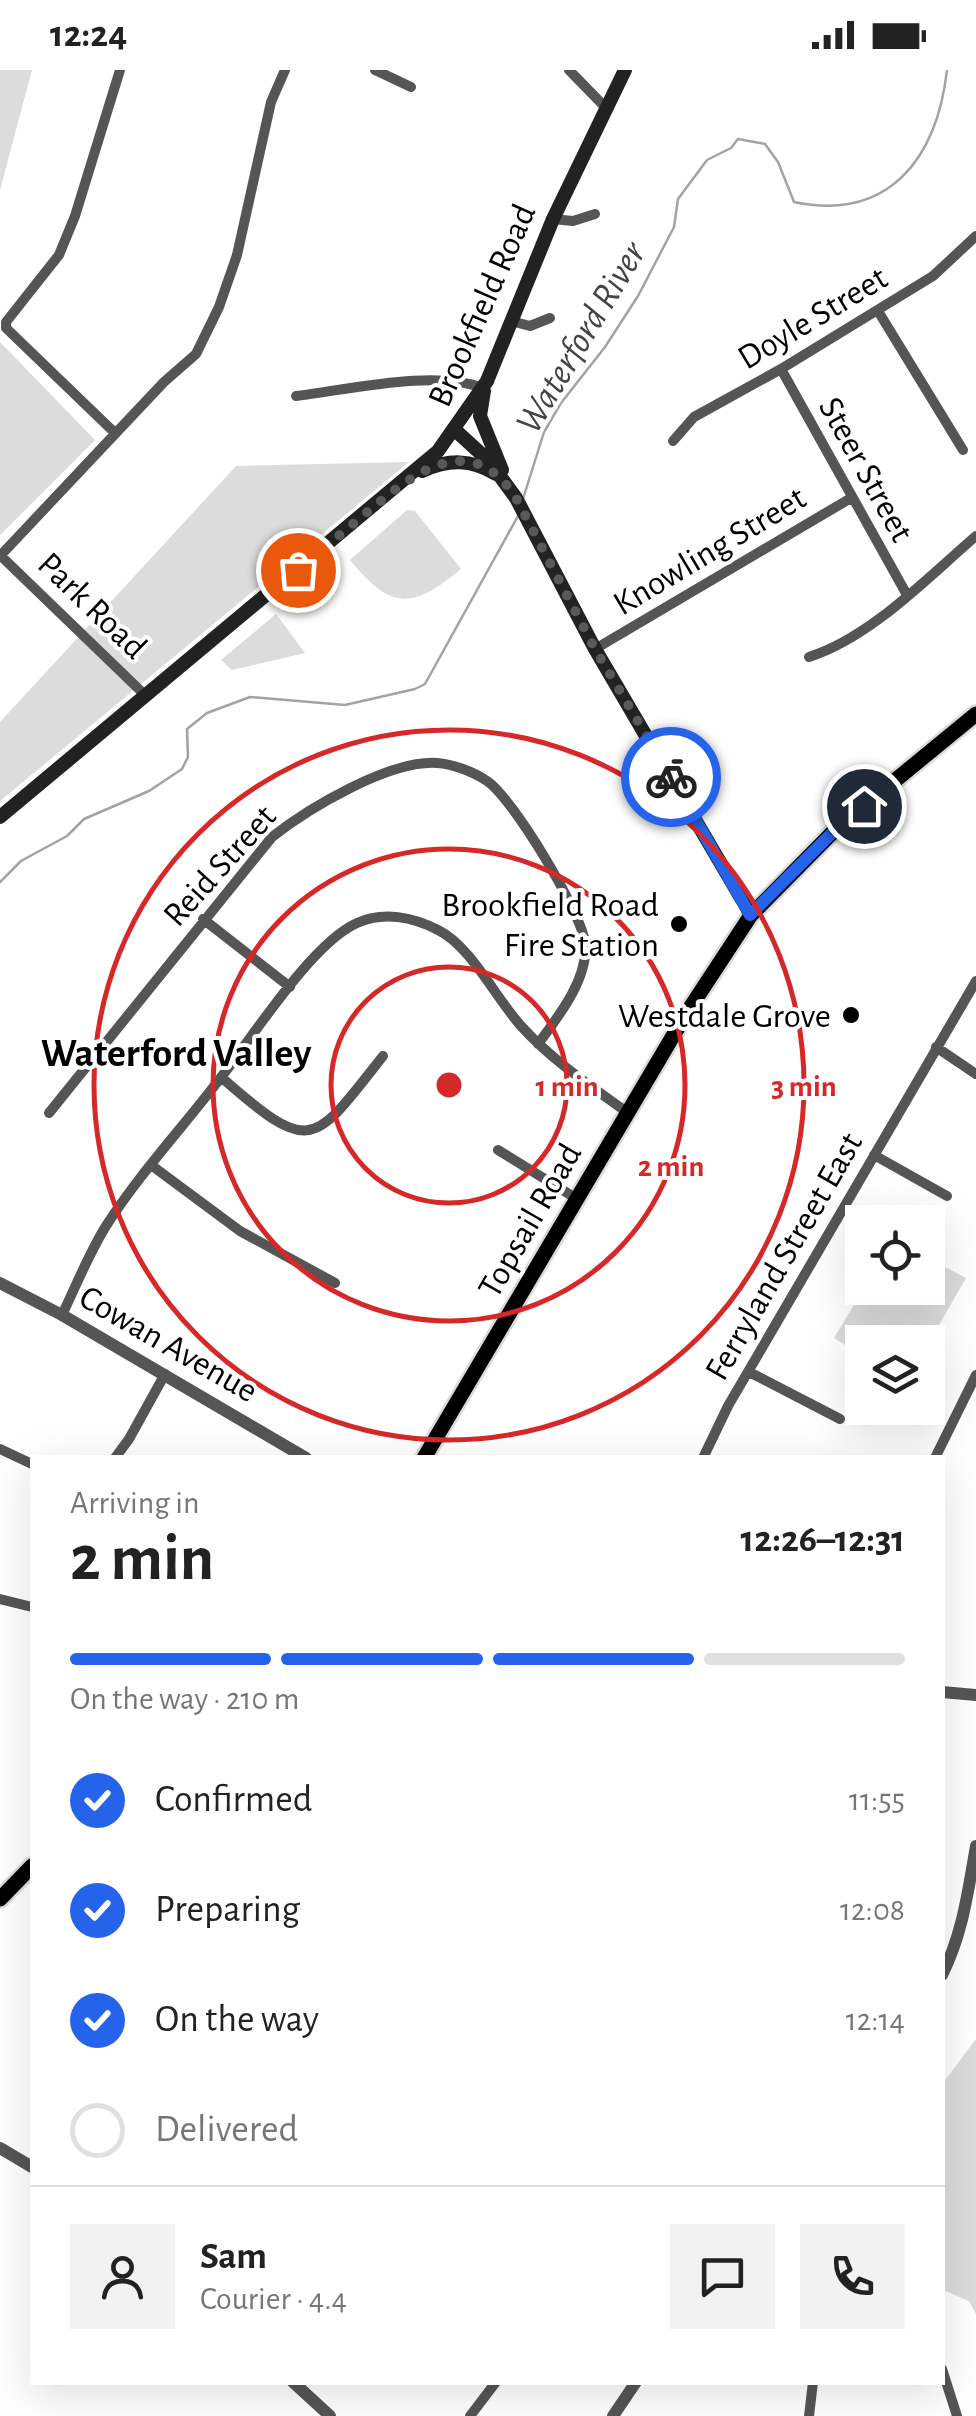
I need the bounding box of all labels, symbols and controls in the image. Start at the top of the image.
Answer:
text: 12:24 [50,16,127,54]
street label: Brookfield Road [422,199,543,412]
water label: Waterford River [510,234,654,440]
street label: Doyle Street [732,260,893,376]
street label: Steer Street [812,392,920,548]
street label: Knowling Street [608,480,812,622]
pin [256,528,341,613]
icon: bag [271,543,326,598]
street label: Park Road [31,546,153,666]
courier [621,727,721,827]
icon: bike [644,750,699,805]
pin [822,764,907,849]
icon: home [837,779,892,834]
street label: Reid Street [157,799,283,933]
place label: Brookfield Road Fire Station [441,888,659,963]
marker: Brookfield Road Fire Station [668,913,690,935]
place label: Westdale Grove [618,999,831,1034]
marker: Westdale Grove [840,1004,862,1026]
district label: Waterford Valley [41,1034,311,1074]
centre of rings [431,1067,467,1103]
text: 1 min [535,1072,599,1102]
text: 3 min [771,1072,837,1102]
street label: Ferryland Street East [699,1127,869,1386]
street label: Topsail Road [472,1138,588,1304]
text: 2 min [638,1152,704,1182]
map controls [845,1205,945,1425]
button: locate [845,1205,945,1305]
street label: Cowan Avenue [73,1279,263,1409]
button: layers [845,1325,945,1425]
text: Arriving in [70,1487,199,1519]
text: 12:26–12:31 [741,1521,905,1559]
text: 2 min [70,1527,214,1592]
text: On the way · 210 m [70,1683,299,1715]
icon: check [70,1773,125,1828]
text: Confirmed [155,1781,312,1819]
text: 11:55 [849,1784,905,1816]
icon: check [70,1883,125,1938]
text: Preparing [155,1891,300,1929]
text: 12:08 [840,1894,905,1926]
icon: check [70,1993,125,2048]
text: On the way [155,2001,319,2039]
text: 12:14 [846,2004,905,2036]
text: Delivered [155,2111,298,2149]
button: person [70,2224,175,2329]
button: chat [670,2224,775,2329]
button: phone [800,2224,905,2329]
text: Sam [200,2238,267,2276]
text: Courier · 4.4 [200,2283,347,2315]

